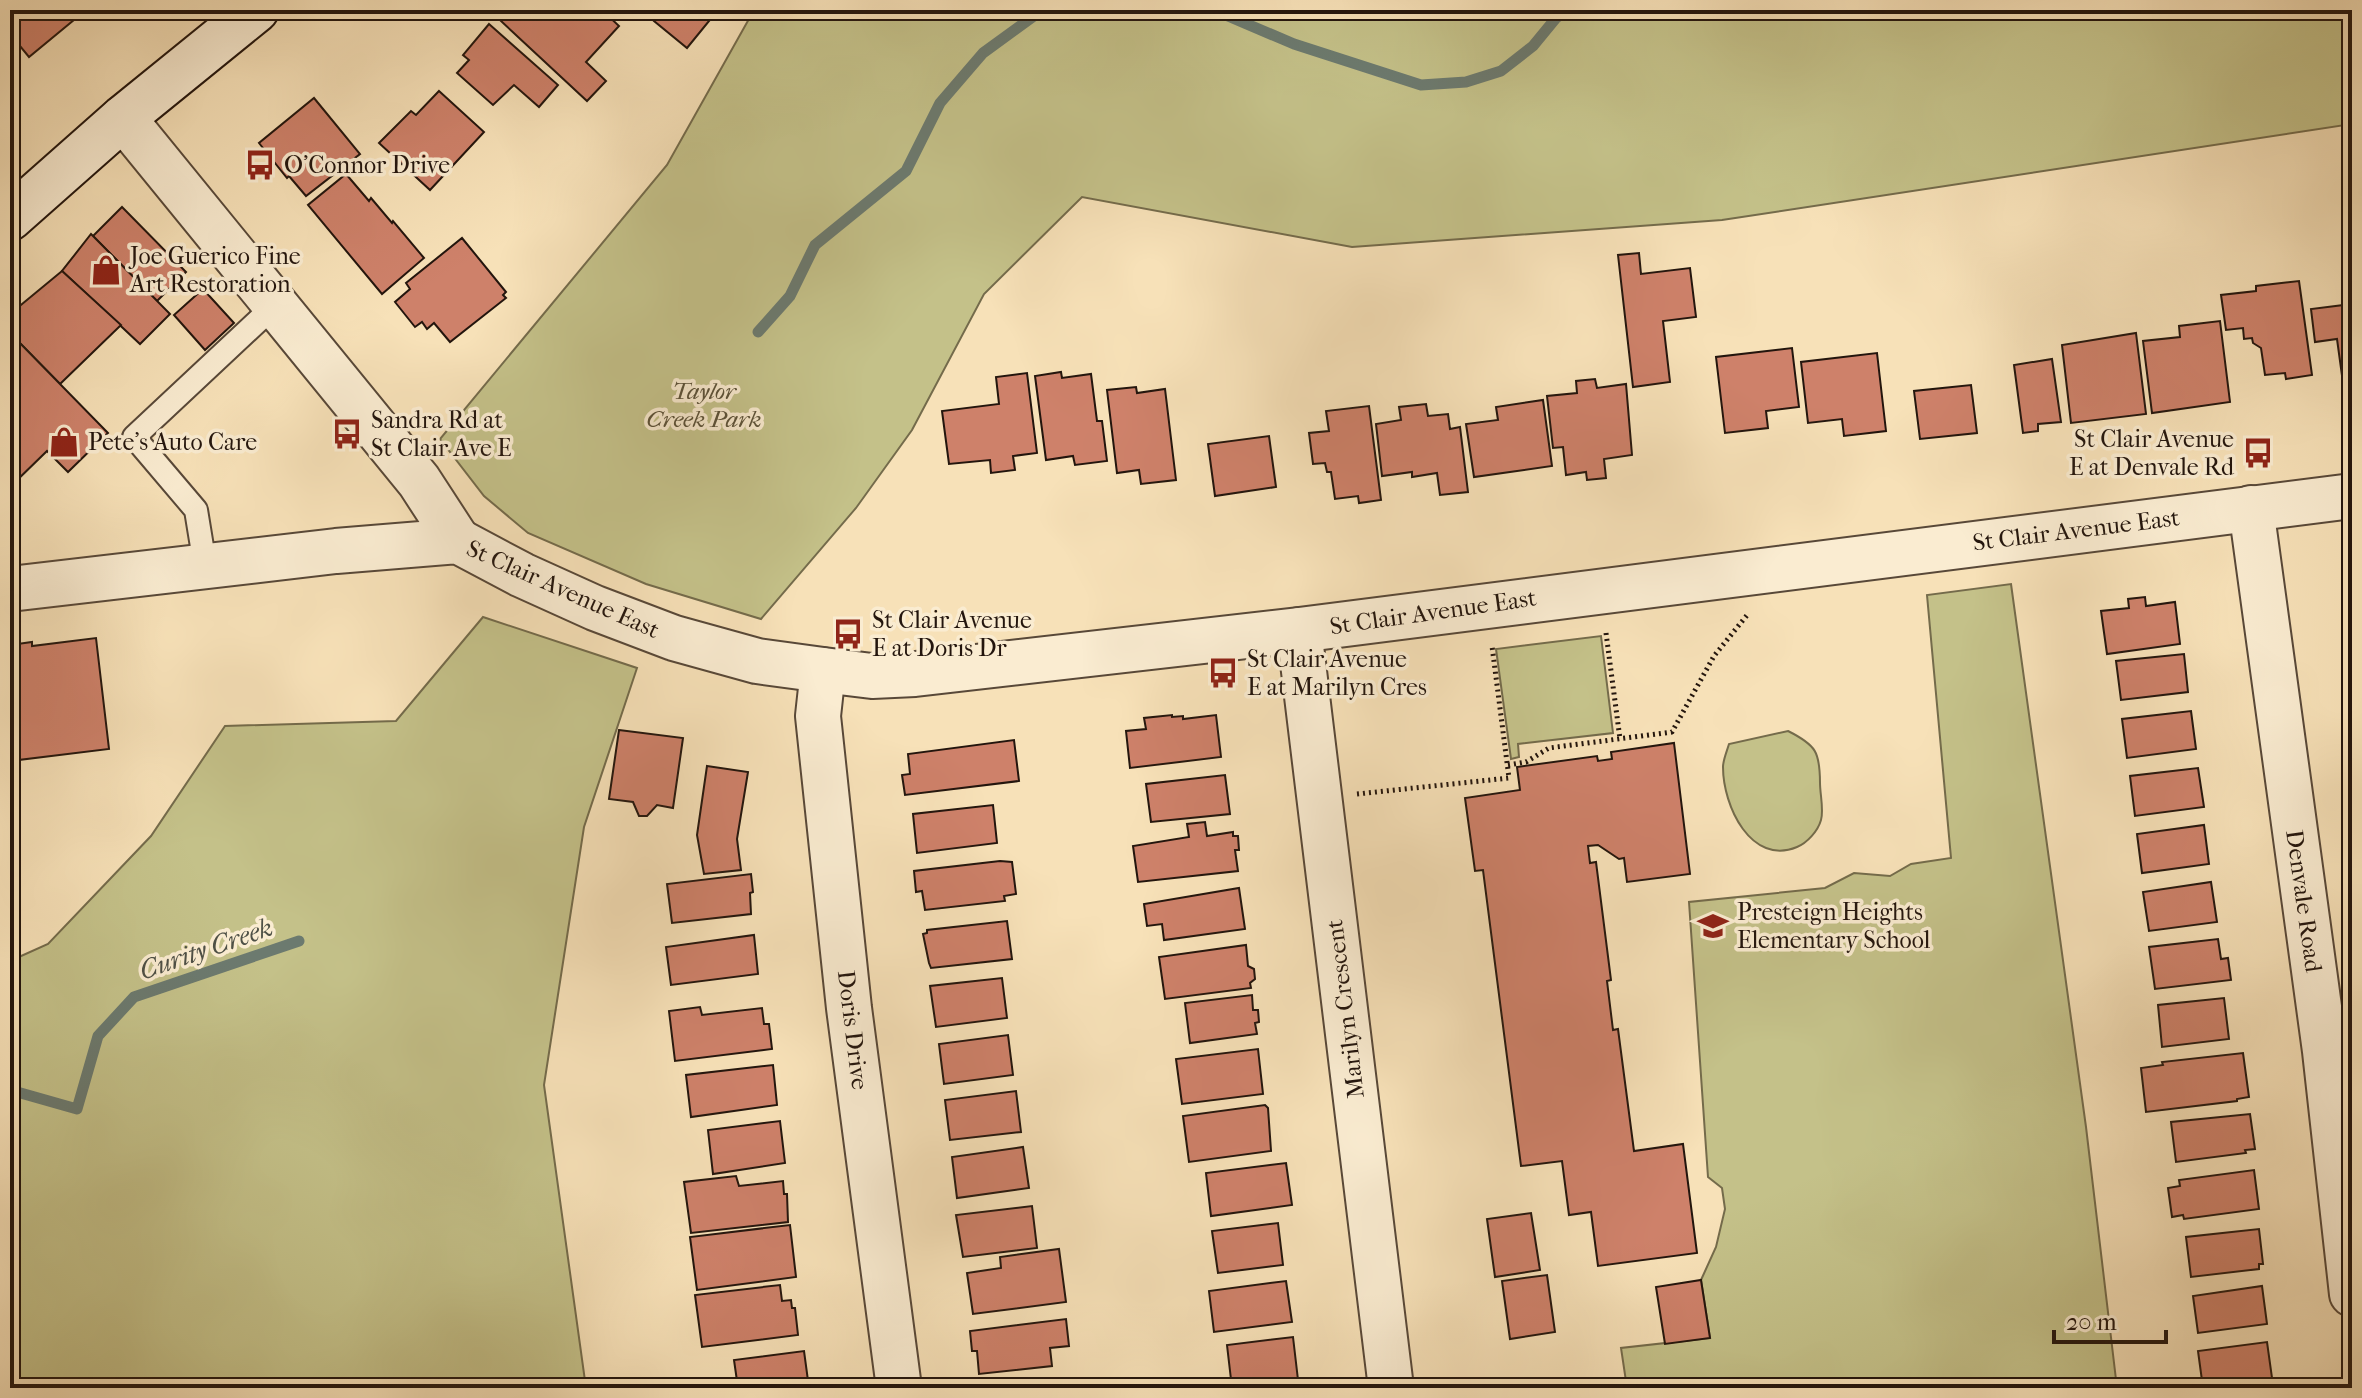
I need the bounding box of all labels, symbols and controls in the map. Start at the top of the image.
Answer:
bus stop icon: O'Connor Drive [243,148,277,182]
place label: O'Connor Drive [284,151,450,179]
place label: Joe Guerico Fine Art Restoration [128,242,301,298]
shop icon: Joe Guerico Fine Art Restoration [89,253,123,287]
park label: Taylor Creek Park [646,377,762,433]
place label: Sandra Rd at St Clair Ave E [371,406,512,462]
bus stop icon: Sandra Rd at St Clair Ave E [330,417,364,451]
shop icon: Pete's Auto Care [47,425,81,459]
place label: St Clair Avenue E at Denvale Rd [2069,425,2235,481]
place label: Pete's Auto Care [88,428,257,456]
bus stop icon: St Clair Avenue E at Denvale Rd [2241,436,2275,470]
street label: St Clair Avenue East [1971,503,2181,557]
street label: St Clair Avenue East [462,534,664,644]
street label: St Clair Avenue East [1328,584,1538,640]
place label: St Clair Avenue E at Doris Dr [872,606,1032,662]
bus stop icon: St Clair Avenue E at Doris Dr [831,617,865,651]
place label: St Clair Avenue E at Marilyn Cres [1247,645,1427,701]
bus stop icon: St Clair Avenue E at Marilyn Cres [1206,656,1240,690]
street label: Denvale Road [2280,828,2328,975]
place label: Presteign Heights Elementary School [1737,898,1931,954]
school or university icon: Presteign Heights Elementary School [1696,909,1730,943]
water label: Curity Creek [135,912,277,986]
street label: Marilyn Crescent [1320,918,1370,1100]
street label: Doris Drive [832,969,874,1092]
scale bar [2054,1294,2166,1344]
text: 20 m [2066,1308,2117,1336]

